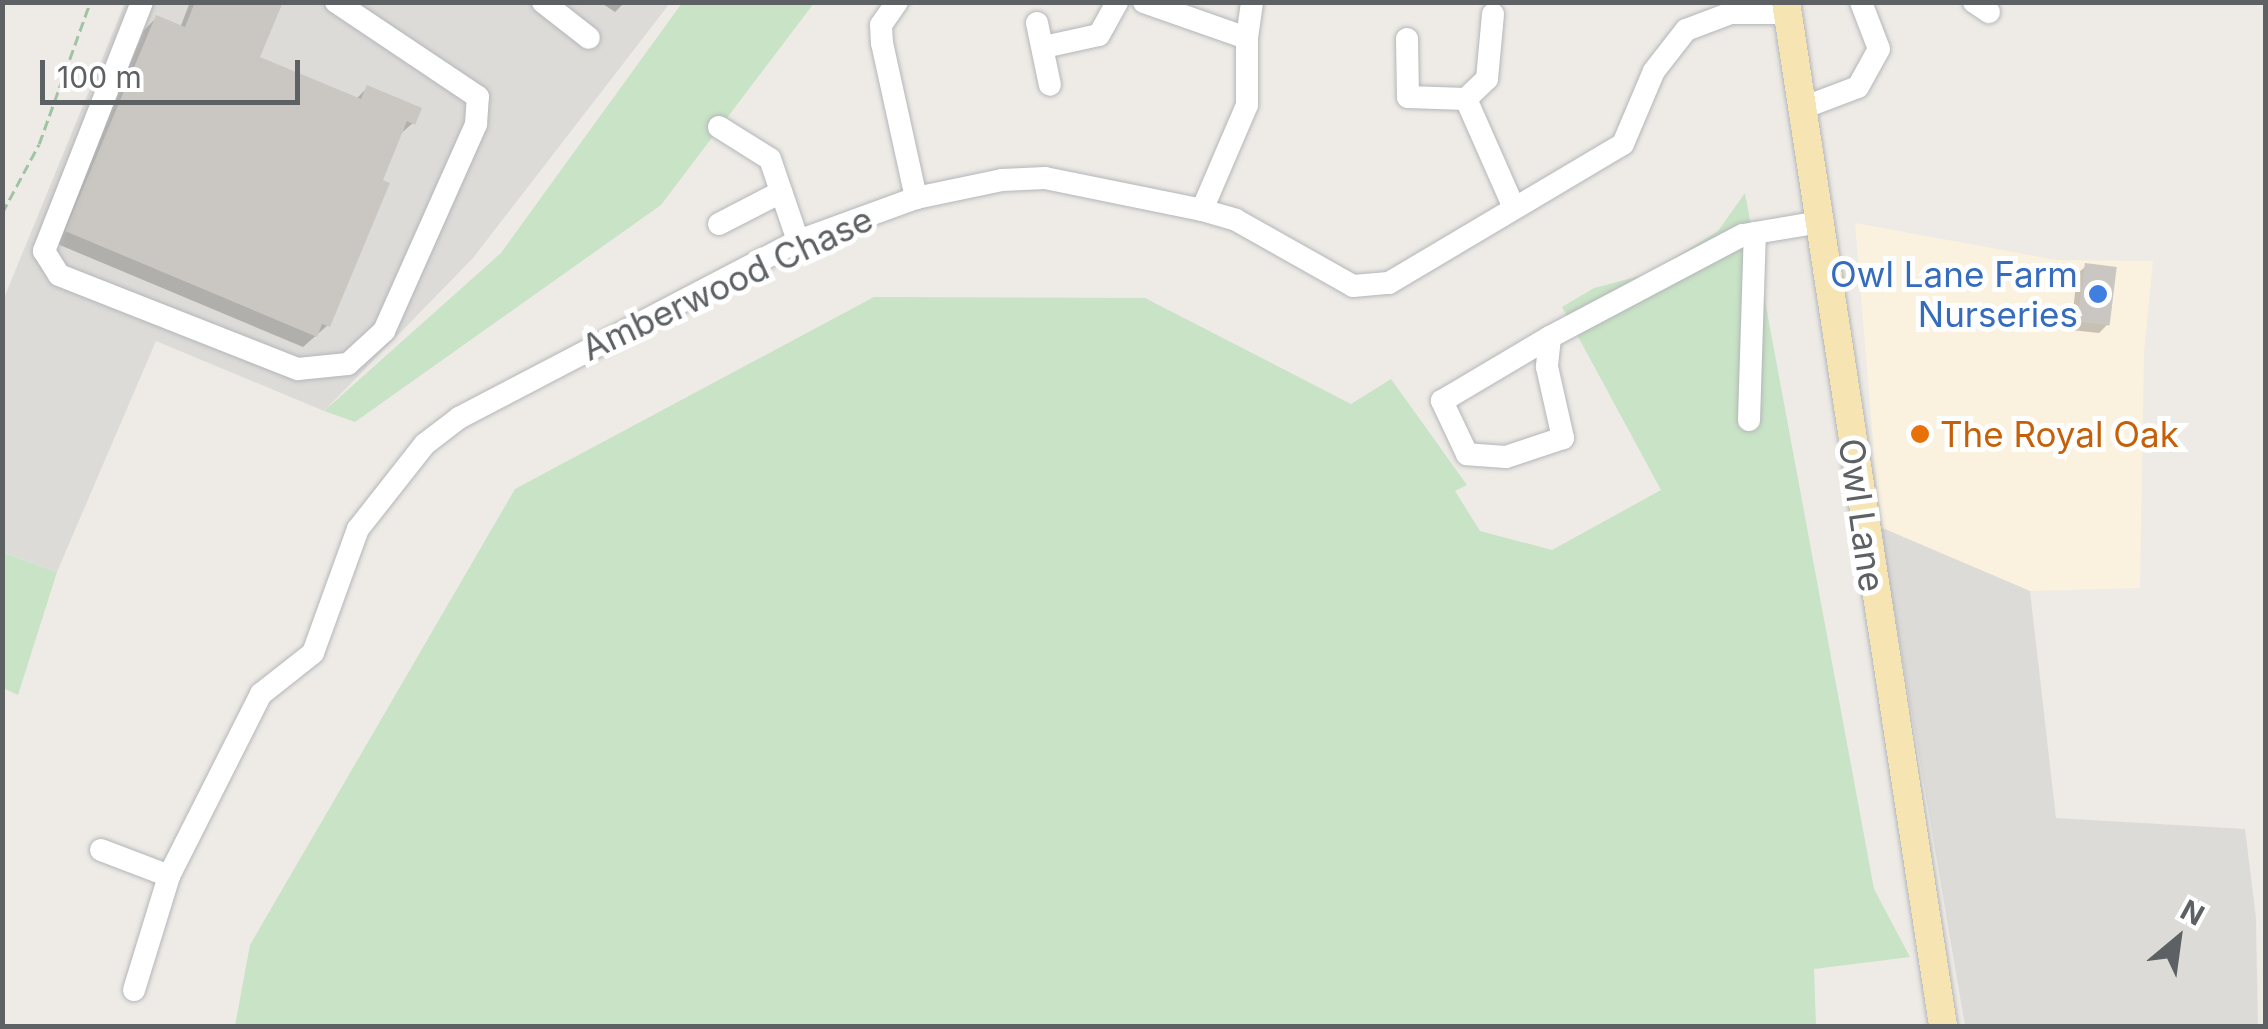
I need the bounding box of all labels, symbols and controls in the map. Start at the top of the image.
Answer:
scale bar [45,40,305,102]
text: 100 m [57,59,142,95]
street label: Amberwood Chase [575,197,879,369]
place label: Owl Lane Farm Nurseries [1830,253,2078,335]
marker: Owl Lane Farm Nurseries [2087,283,2109,305]
place label: The Royal Oak [1940,413,2179,455]
marker: The Royal Oak [1909,423,1931,445]
street label: Owl Lane [1830,436,1894,594]
north arrow [2128,889,2228,989]
text: N [2175,893,2210,933]

